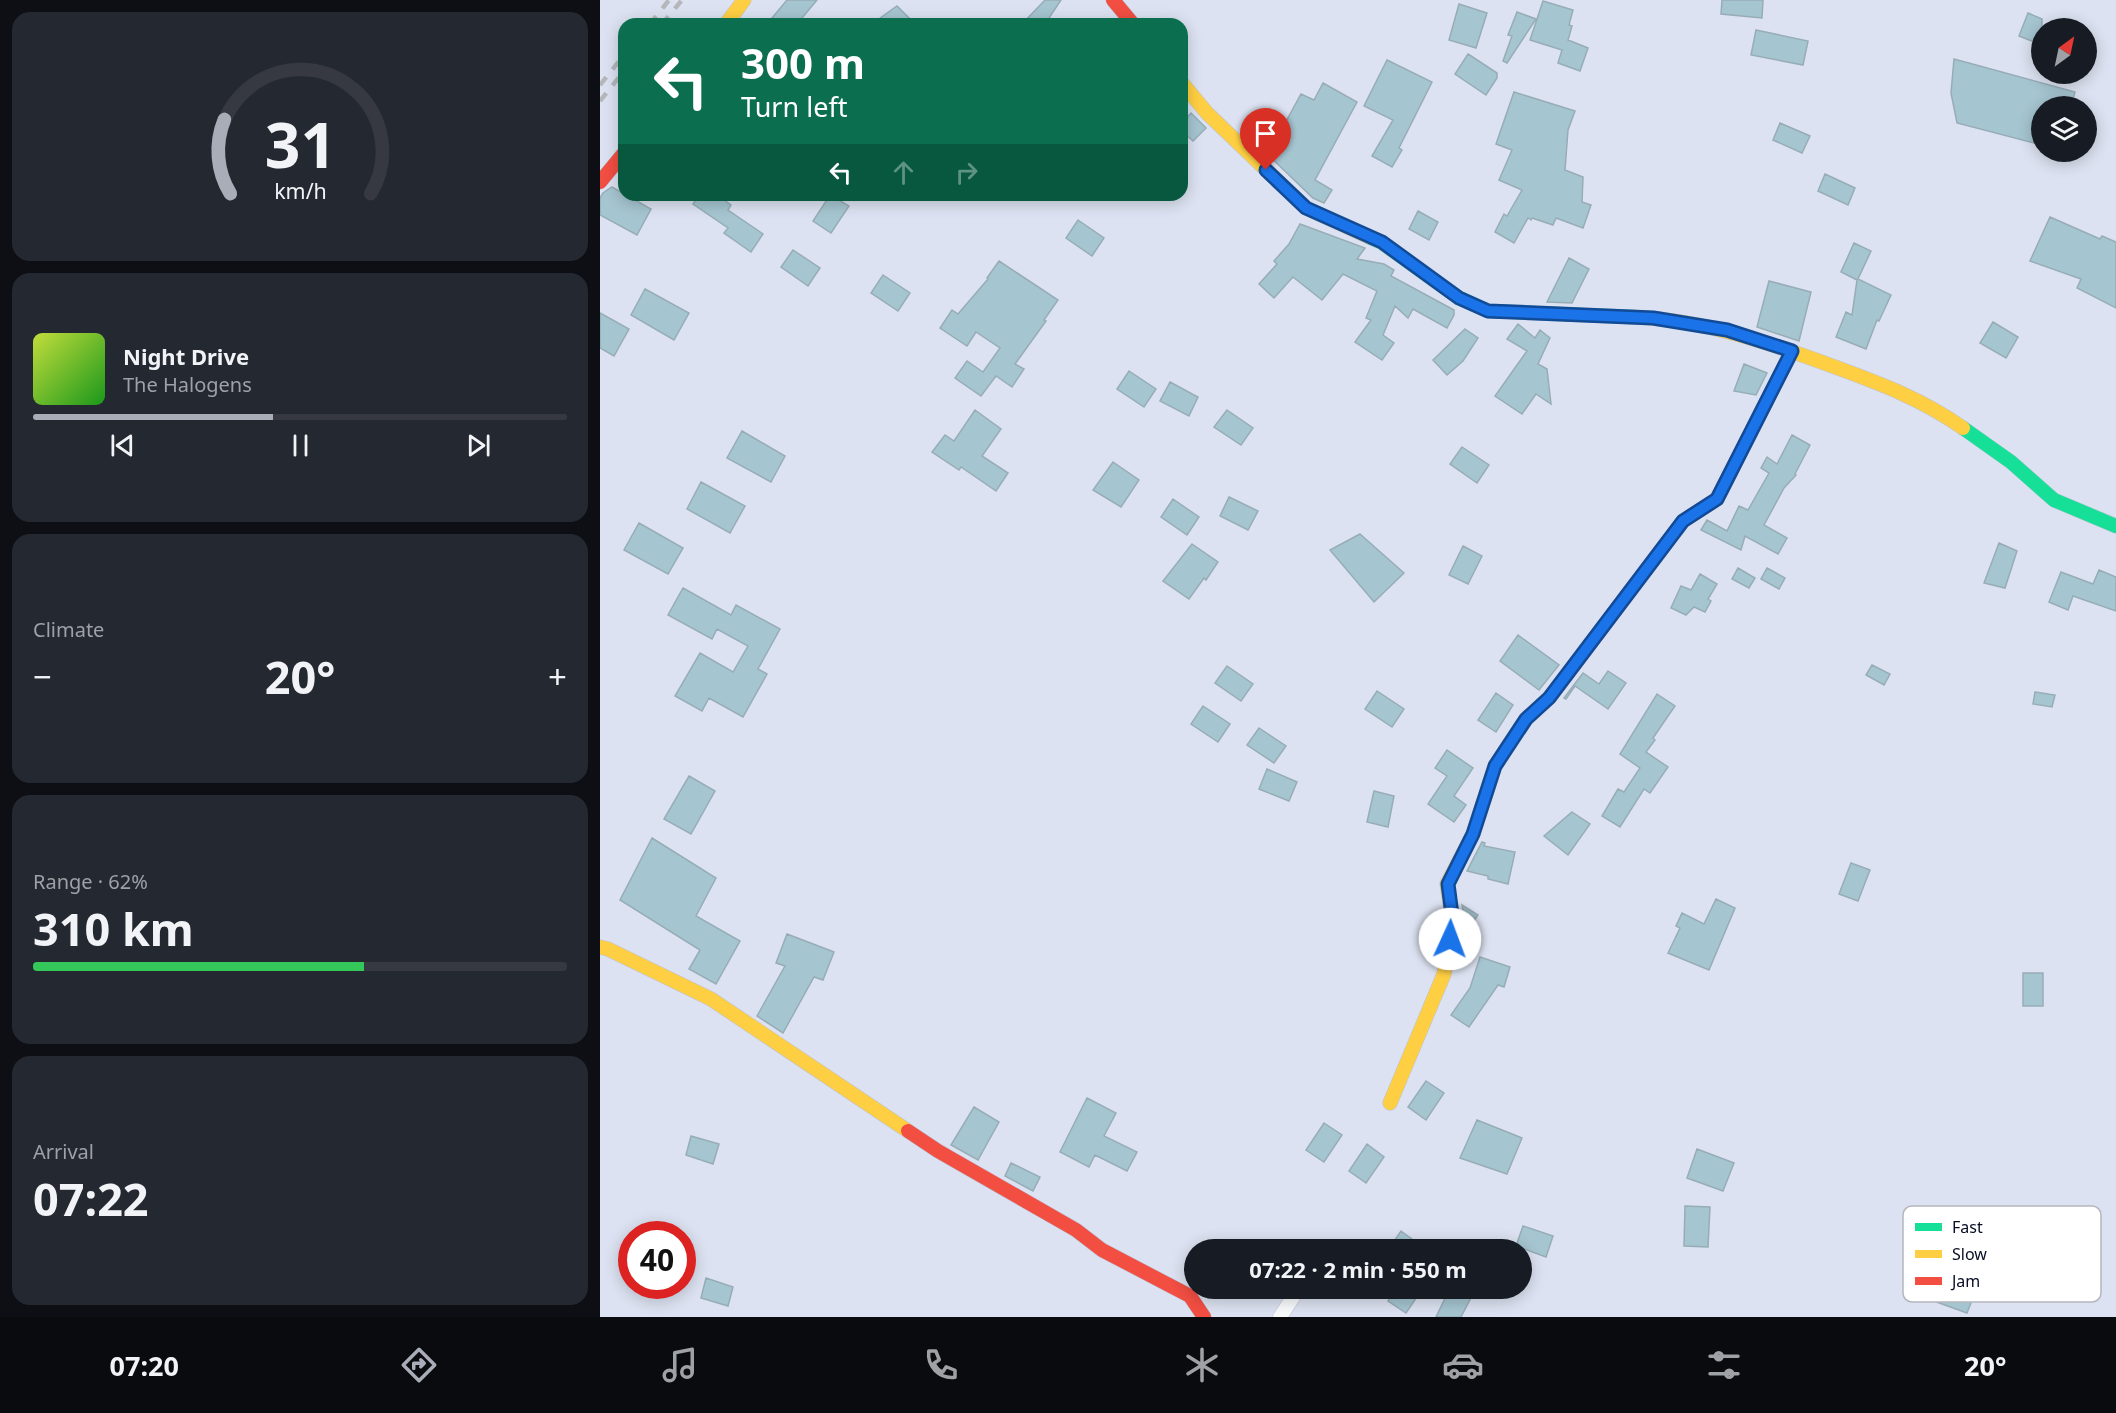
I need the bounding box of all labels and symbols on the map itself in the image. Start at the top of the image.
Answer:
north arrow [2031,18,2097,84]
pin [1240,108,1291,170]
position arrow [1418,907,1482,971]
legend [1903,1206,2101,1302]
text: Fast [1952,1216,1983,1238]
speed limit sign: 40 [618,1221,696,1299]
text: Slow [1952,1243,1987,1265]
text: Jam [1950,1270,1980,1292]

